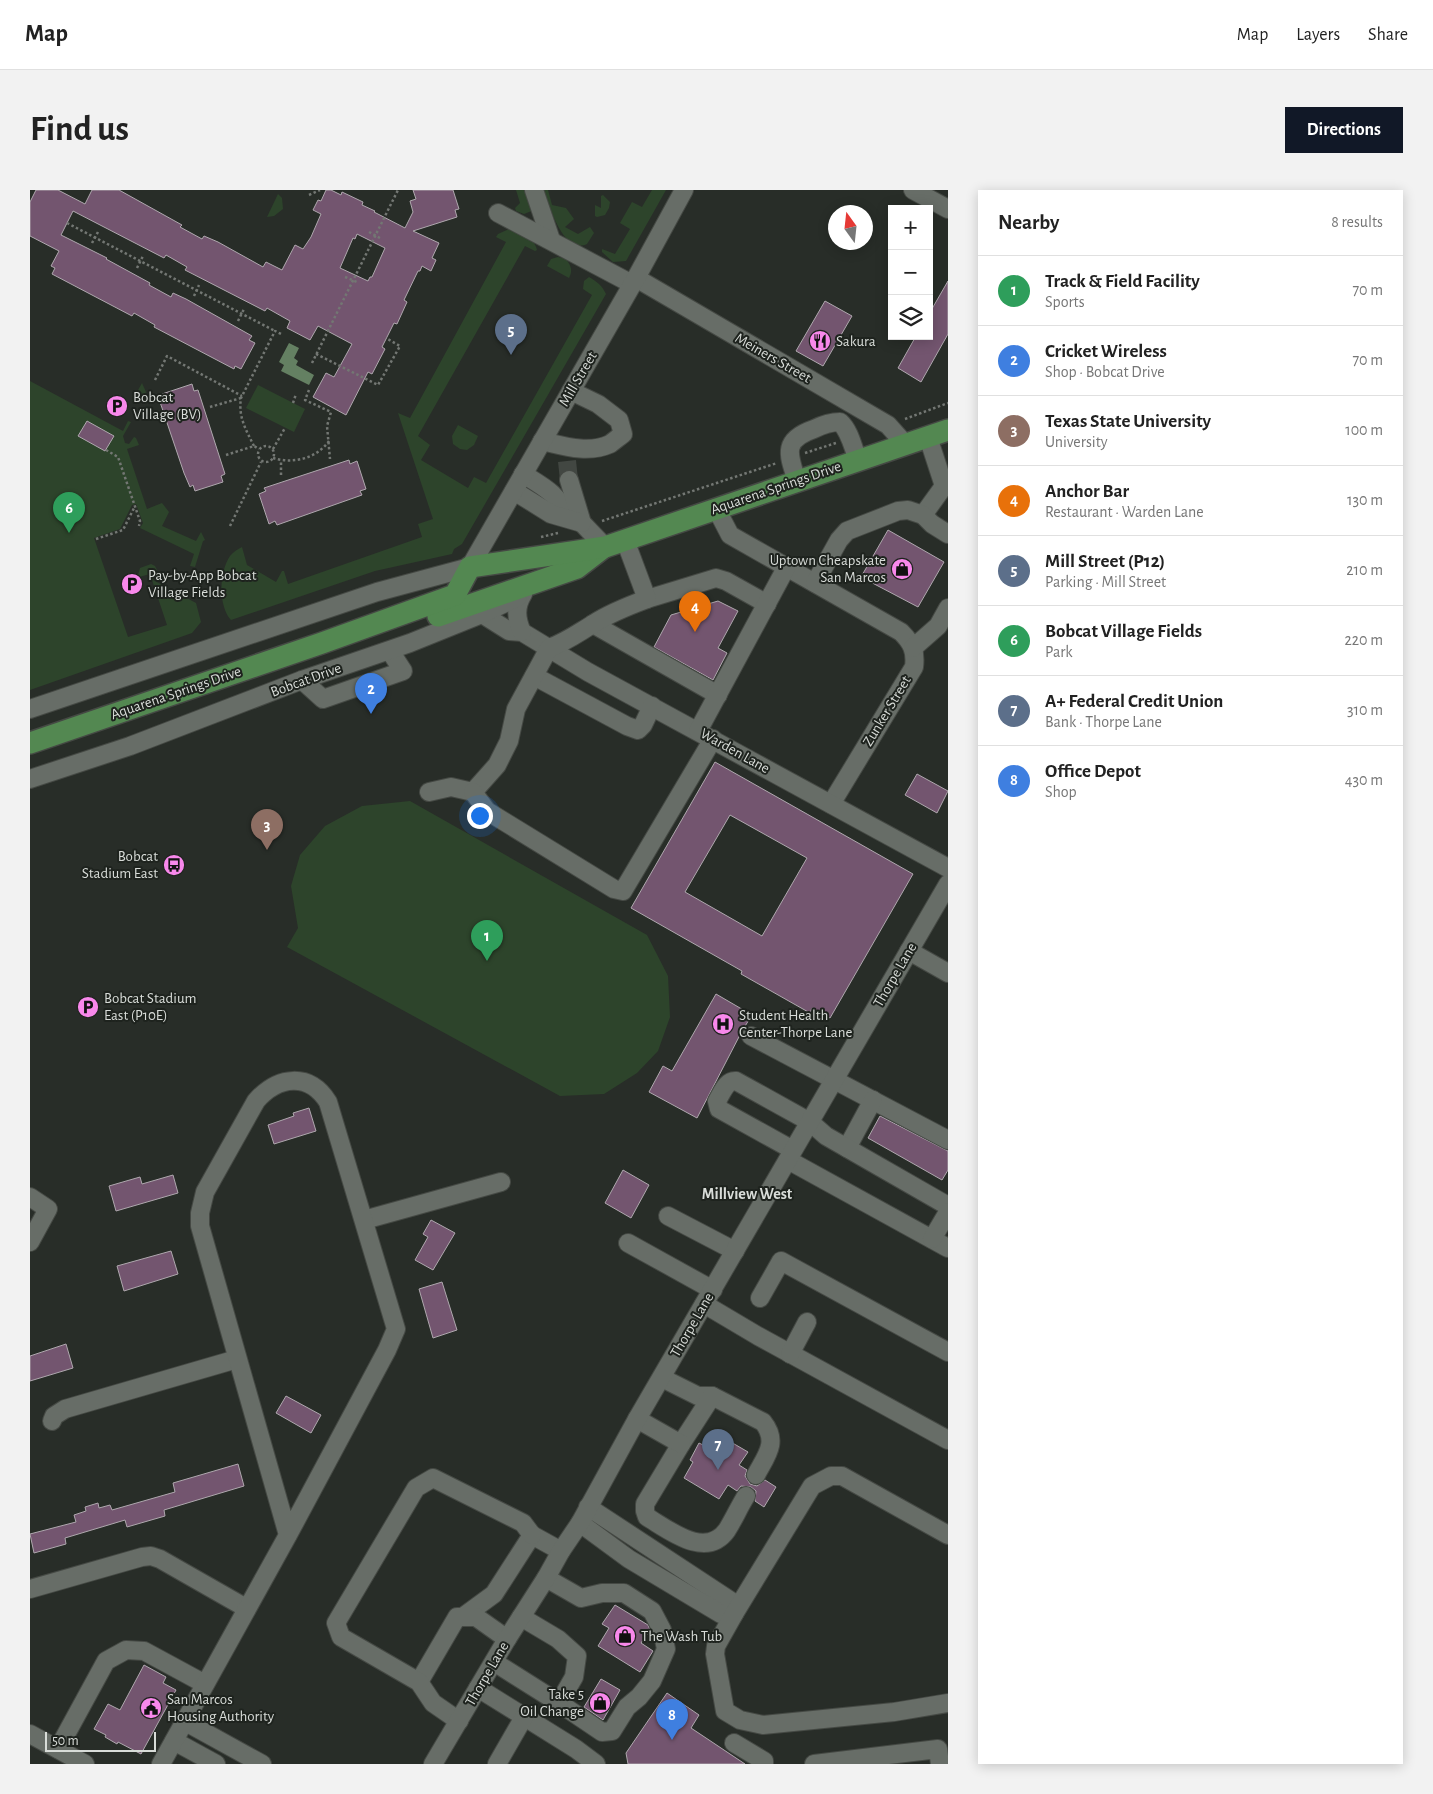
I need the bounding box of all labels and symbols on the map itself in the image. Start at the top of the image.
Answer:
north arrow [828,205,873,250]
pin: 5 [495,314,527,355]
restaurant icon: Sakura [808,329,832,353]
street label: Meiners Street [732,330,814,386]
place label: Sakura [836,334,876,349]
street label: Mill Street [556,349,600,409]
place label: Bobcat Village (BV) [133,390,202,422]
parking icon: Bobcat Village (BV) [105,394,129,418]
street label: Aquarena Springs Drive [709,459,843,517]
pin: 6 [53,492,85,533]
place label: Uptown Cheapskate San Marcos [770,553,886,585]
shop icon: Uptown Cheapskate San Marcos [890,557,914,581]
place label: Pay-by-App Bobcat Village Fields [148,568,257,600]
parking icon: Pay-by-App Bobcat Village Fields [120,572,144,596]
pin: 4 [679,591,711,632]
street label: Bobcat Drive [269,660,343,700]
street label: Aquarena Springs Drive [109,664,243,722]
pin: 2 [355,673,387,714]
street label: Zunker Street [860,673,914,749]
street label: Warden Lane [698,726,772,776]
your location [467,803,493,829]
pin: 3 [251,809,283,850]
place label: Bobcat Stadium East [82,849,158,881]
bus stop icon: Bobcat Stadium East [162,853,186,877]
pin: 1 [471,920,503,961]
street label: Thorpe Lane [871,940,919,1010]
place label: Bobcat Stadium East (P10E) [104,991,196,1023]
parking icon: Bobcat Stadium East (P10E) [76,995,100,1019]
place label: Student Health Center-Thorpe Lane [739,1008,852,1040]
hospital icon: Student Health Center-Thorpe Lane [711,1012,735,1036]
district label: Millview West [702,1186,793,1202]
street label: Thorpe Lane [668,1290,716,1360]
pin: 7 [702,1429,734,1470]
shop icon: The Wash Tub [613,1624,637,1648]
place label: The Wash Tub [641,1629,723,1644]
street label: Thorpe Lane [463,1639,511,1709]
place label: Take 5 Oil Change [520,1687,584,1719]
shop icon: Take 5 Oil Change [588,1691,612,1715]
place label: San Marcos Housing Authority [167,1692,275,1724]
public building icon: San Marcos Housing Authority [139,1696,163,1720]
pin: 8 [656,1699,688,1740]
scale bar [45,1729,156,1752]

